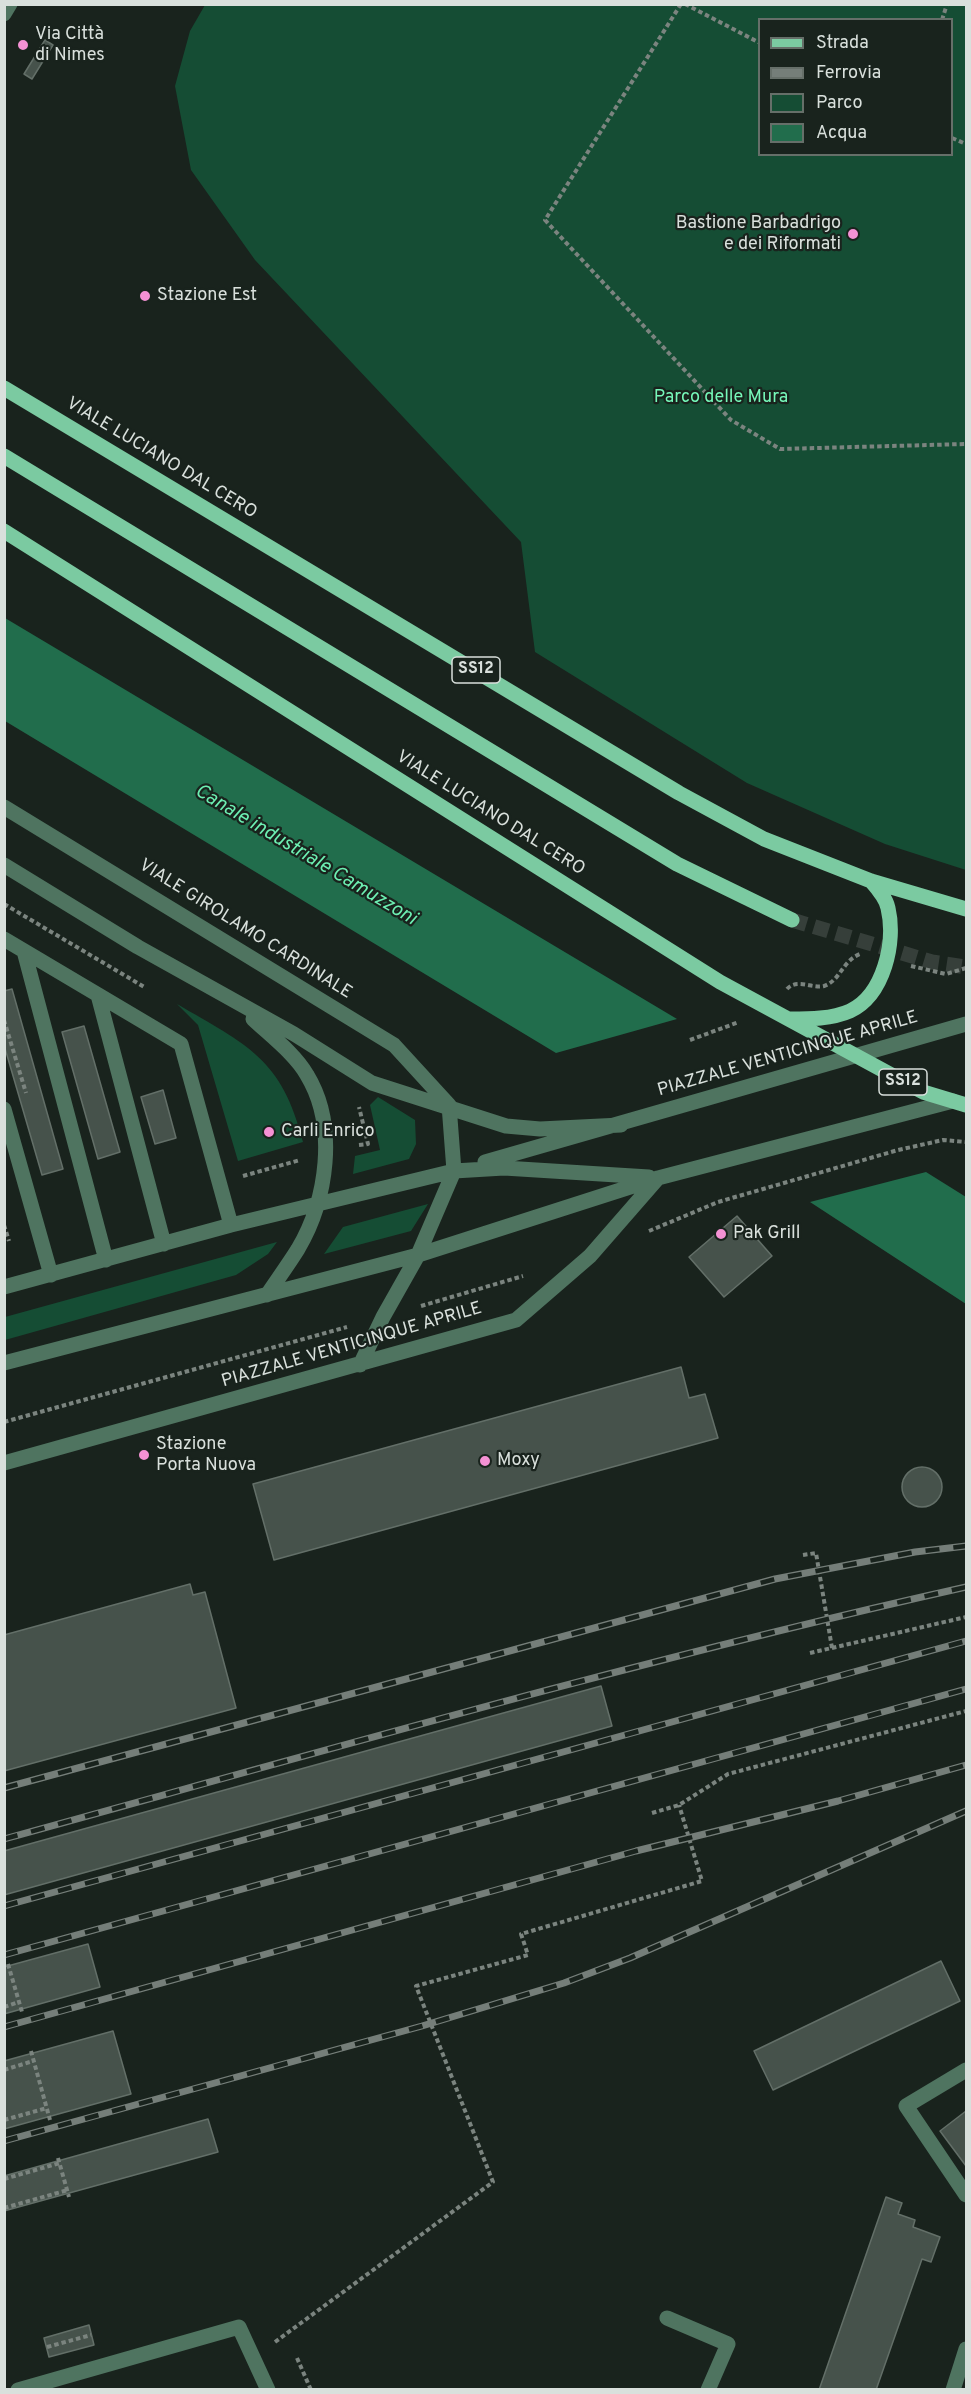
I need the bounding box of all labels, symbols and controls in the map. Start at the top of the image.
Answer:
legend [758,18,953,156]
place label: Via Città di Nimes [35,24,105,66]
text: Strada [816,32,869,55]
marker: Via Città di Nimes [16,38,30,52]
text: Ferrovia [816,62,881,85]
text: Parco [816,92,862,115]
text: Acqua [816,122,867,145]
place label: Bastione Barbadrigo e dei Riformati [676,213,841,256]
marker: Bastione Barbadrigo e dei Riformati [846,227,860,241]
place label: Stazione Est [157,285,257,307]
marker: Stazione Est [138,289,152,303]
park label: Parco delle Mura [654,387,788,409]
street label: VIALE LUCIANO DAL CERO [62,393,260,525]
road number: SS12 [452,657,500,683]
street label: VIALE LUCIANO DAL CERO [392,747,588,881]
water label: Canale industriale Camuzzoni [190,780,420,932]
street label: VIALE GIROLAMO CARDINALE [134,855,356,1005]
street label: PIAZZALE VENTICINQUE APRILE [655,1007,921,1103]
road number: SS12 [879,1069,927,1095]
place label: Carli Enrico [281,1121,375,1143]
marker: Carli Enrico [262,1125,276,1139]
place label: Pak Grill [733,1223,801,1245]
marker: Pak Grill [714,1227,728,1241]
street label: PIAZZALE VENTICINQUE APRILE [219,1298,485,1394]
place label: Stazione Porta Nuova [156,1434,256,1476]
marker: Stazione Porta Nuova [137,1448,151,1462]
place label: Moxy [497,1450,540,1472]
marker: Moxy [478,1454,492,1468]

